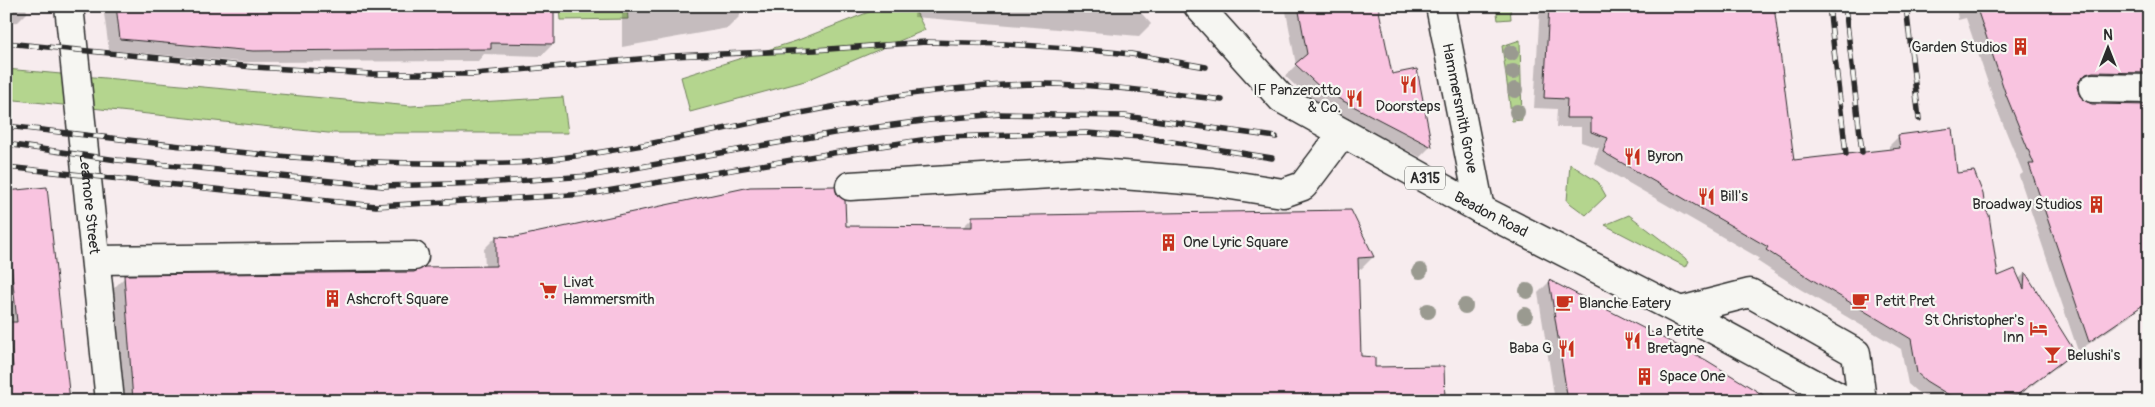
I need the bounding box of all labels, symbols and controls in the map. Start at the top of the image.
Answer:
north arrow [2082,22,2132,72]
text: N [2103,27,2113,44]
building icon: Garden Studios [2011,37,2031,57]
place label: Garden Studios [1912,38,2007,57]
street label: Hammersmith Grove [1438,41,1482,175]
restaurant icon: Doorsteps [1398,75,1418,95]
place label: IF Panzerotto & Co. [1253,81,1341,117]
restaurant icon: IF Panzerotto & Co. [1345,89,1365,109]
place label: Doorsteps [1376,97,1441,116]
restaurant icon: Byron [1623,146,1643,166]
place label: Byron [1647,147,1683,166]
street label: Leamore Street [74,153,104,256]
road number: A315 [1405,167,1445,190]
restaurant icon: Bill's [1696,186,1716,206]
street label: Beadon Road [1451,187,1531,242]
place label: Bill's [1720,187,1748,206]
building icon: Broadway Studios [2086,194,2106,214]
place label: Broadway Studios [1972,195,2082,214]
building icon: One Lyric Square [1159,232,1179,252]
place label: One Lyric Square [1183,233,1289,252]
place label: Livat Hammersmith [563,273,655,309]
supermarket icon: Livat Hammersmith [539,281,559,301]
building icon: Ashcroft Square [322,289,342,309]
place label: Ashcroft Square [346,290,449,309]
cafe icon: Petit Pret [1851,291,1871,311]
place label: Petit Pret [1875,292,1936,311]
cafe icon: Blanche Eatery [1555,293,1575,313]
place label: Blanche Eatery [1579,294,1672,313]
place label: St Christopher's Inn [1924,311,2024,347]
hotel icon: St Christopher's Inn [2028,319,2048,339]
place label: La Petite Bretagne [1647,322,1705,358]
restaurant icon: La Petite Bretagne [1623,330,1643,350]
restaurant icon: Baba G [1556,338,1576,358]
place label: Baba G [1509,339,1552,358]
bar icon: Belushi's [2043,345,2063,365]
place label: Belushi's [2067,346,2121,365]
building icon: Space One [1635,366,1655,386]
place label: Space One [1659,367,1726,386]

